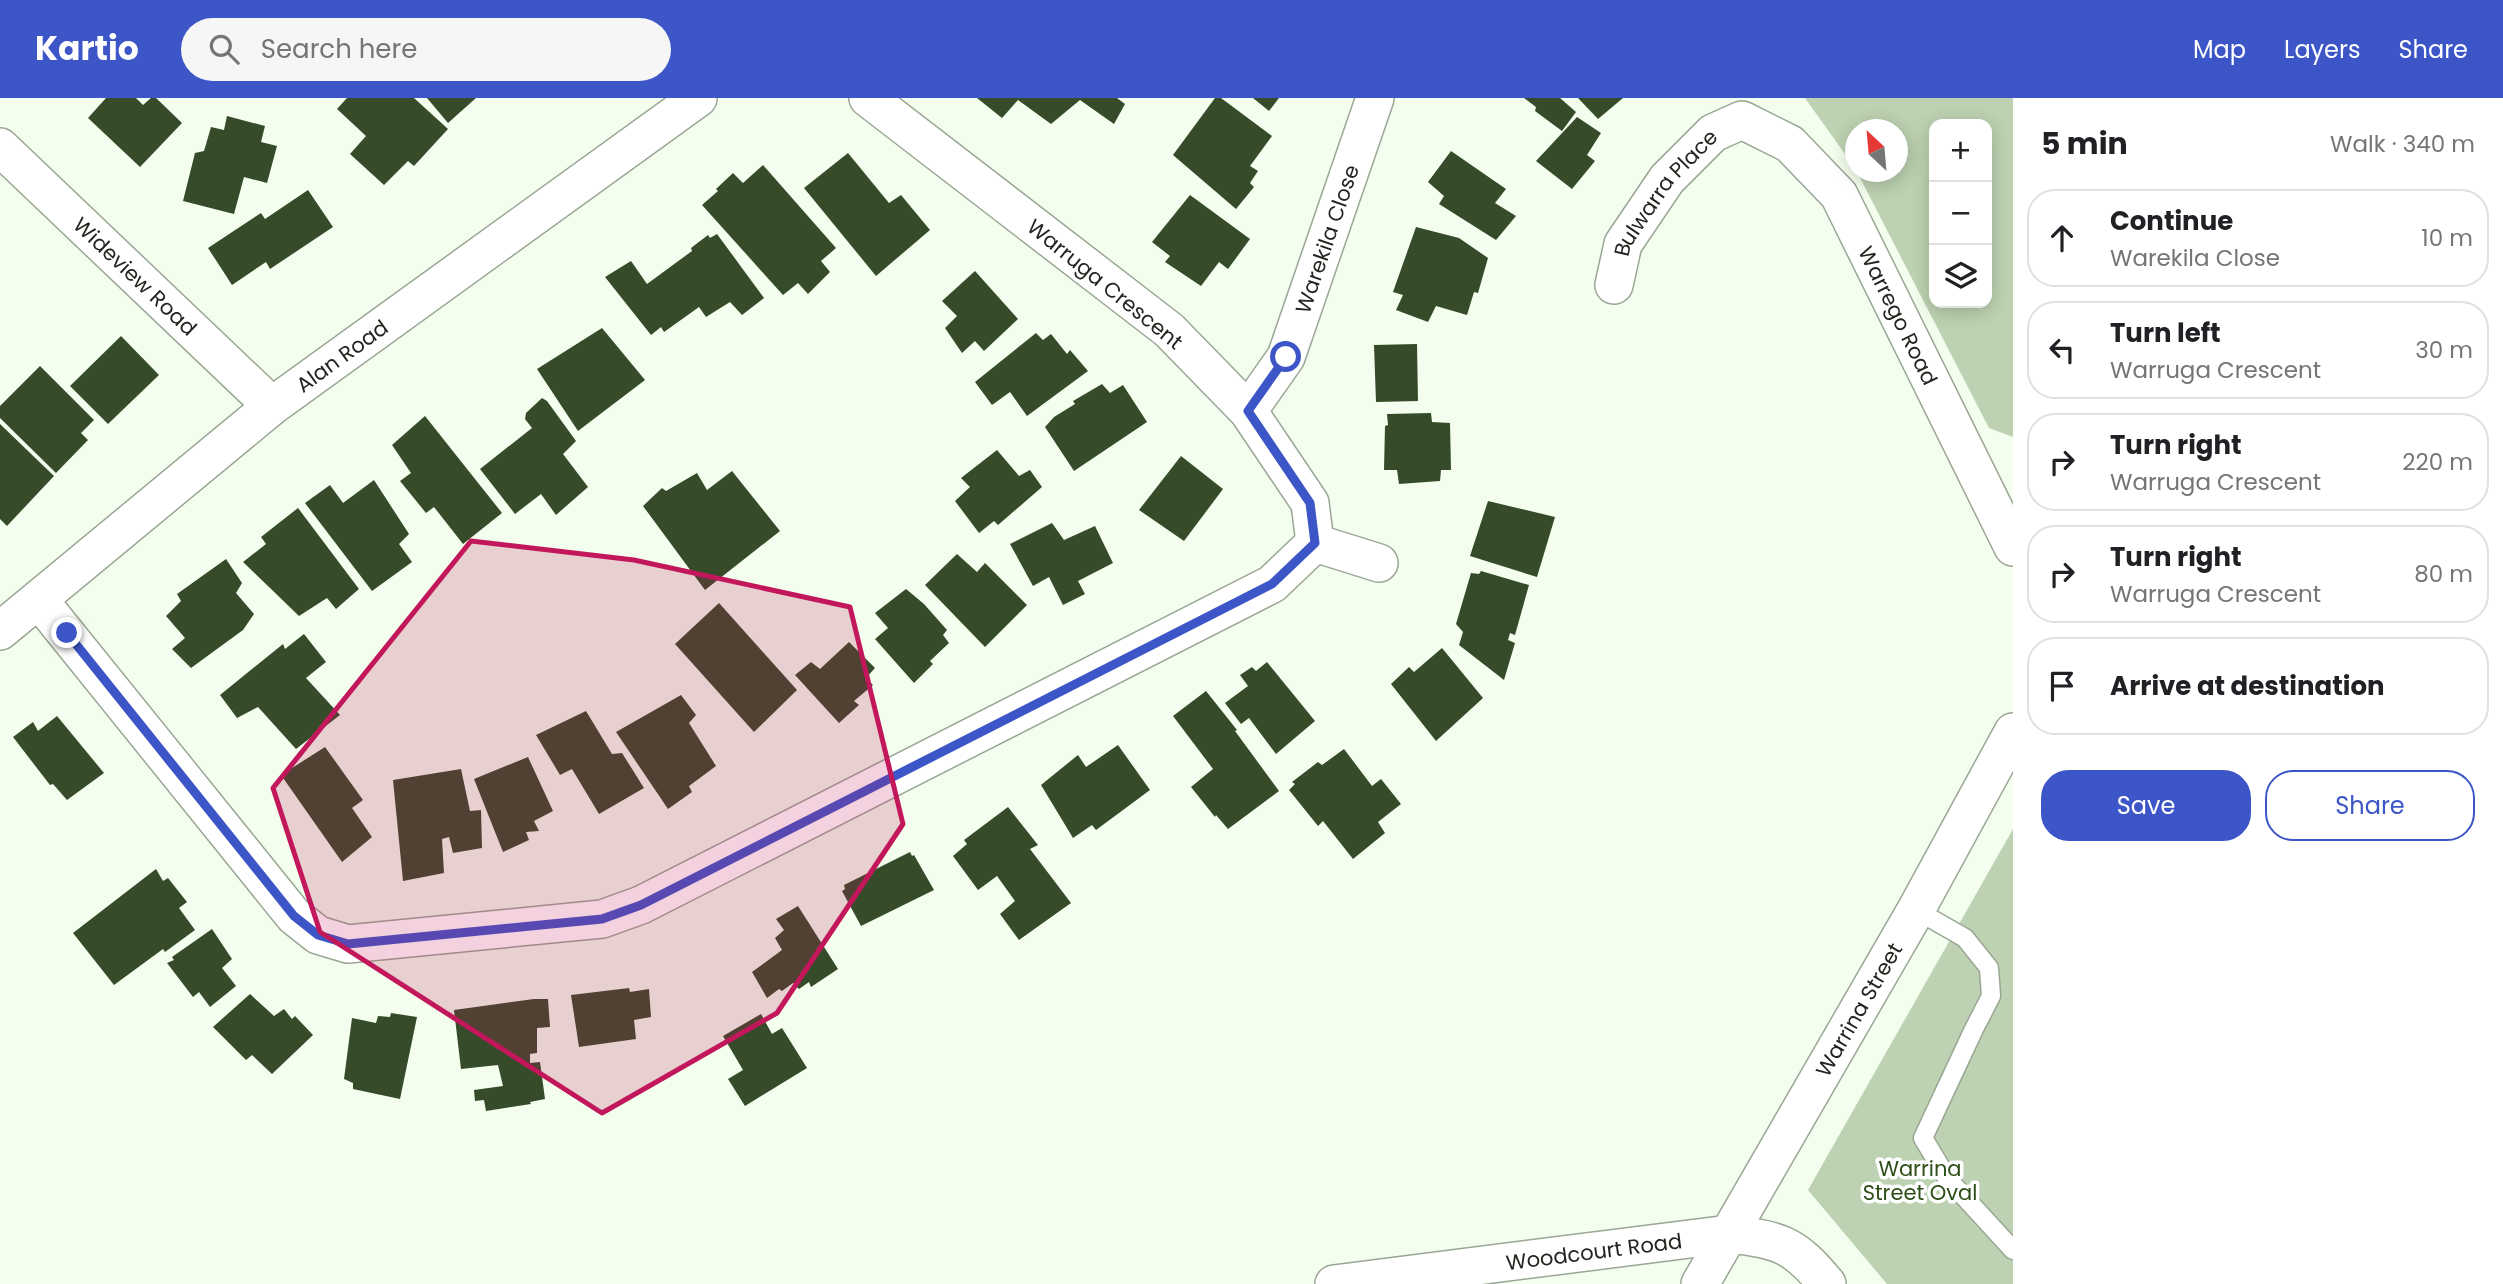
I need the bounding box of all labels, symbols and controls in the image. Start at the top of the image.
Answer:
search box [181,18,671,81]
text: Kartio [35,25,139,72]
icon: search [205,30,243,68]
text: Search here [261,31,417,67]
text: Map [2193,33,2246,66]
text: Layers [2284,33,2360,66]
text: Share [2398,33,2468,66]
north arrow [1845,119,1908,182]
map controls [1929,119,1992,308]
button: + [1929,119,1992,182]
street label: Bulwarra Place [1606,122,1724,259]
text: 5 min [2041,122,2128,165]
text: Walk · 340 m [2330,128,2475,160]
street label: Warekila Close [1288,161,1366,317]
button: − [1929,182,1992,245]
text: Continue [2110,203,2233,239]
street label: Wideview Road [67,210,203,342]
street label: Warruga Crescent [1021,212,1189,356]
icon: ahead [2043,219,2081,257]
text: 10 m [2421,222,2473,254]
street label: Warrego Road [1852,241,1945,390]
text: Warekila Close [2110,242,2280,274]
button: layers [1929,245,1992,308]
street label: Alan Road [290,312,394,399]
text: Turn left [2110,315,2221,351]
icon: left [2043,331,2081,369]
text: 30 m [2415,334,2473,366]
route start [1270,341,1301,372]
text: Warruga Crescent [2110,354,2321,386]
text: Turn right [2110,427,2242,463]
icon: right [2043,443,2081,481]
text: 220 m [2402,446,2473,478]
text: Warruga Crescent [2110,466,2321,498]
text: Turn right [2110,539,2242,575]
icon: right [2043,555,2081,593]
text: 80 m [2414,558,2473,590]
text: Warruga Crescent [2110,578,2321,610]
route end [51,617,82,648]
icon: arrive [2043,667,2081,705]
text: Arrive at destination [2110,668,2385,704]
button: Save [2041,770,2251,841]
button: Share [2265,770,2475,841]
street label: Warrina Street [1808,937,1909,1082]
park label: Warrina Street Oval [1863,1154,1977,1207]
street label: Woodcourt Road [1504,1226,1684,1277]

